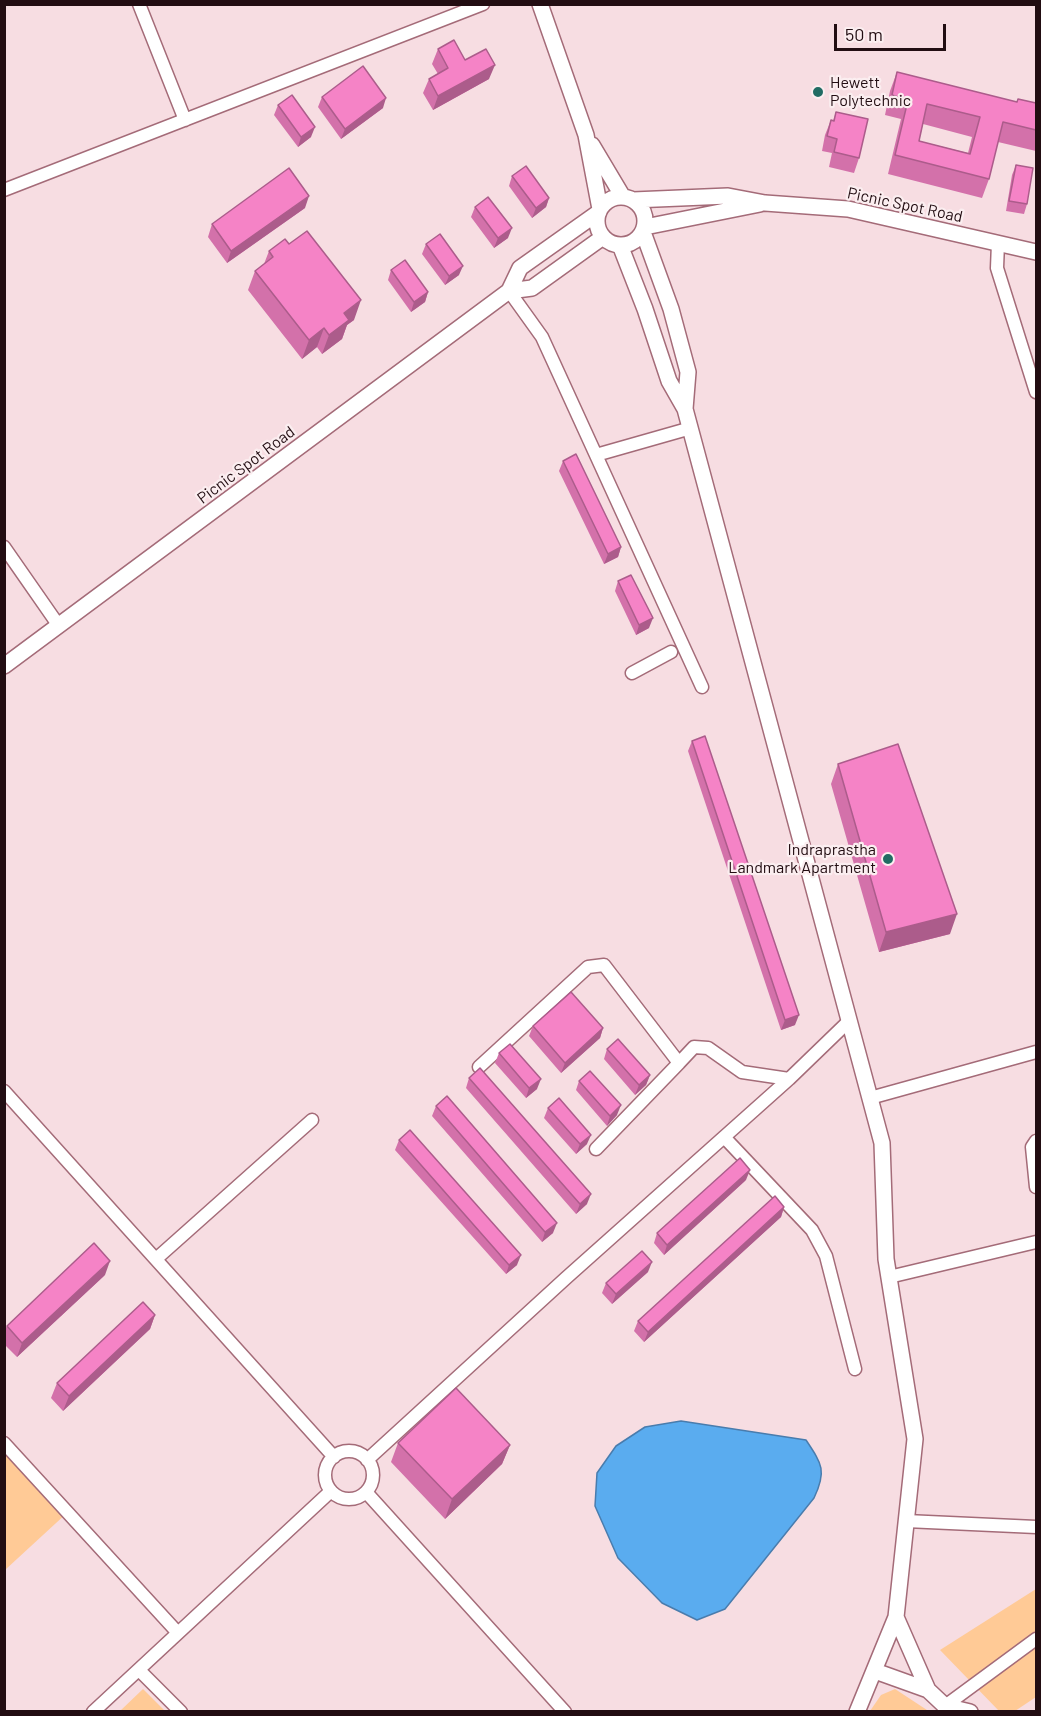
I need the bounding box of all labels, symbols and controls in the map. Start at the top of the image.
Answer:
scale bar [837,12,950,50]
text: 50 m [845,23,883,45]
place label: Hewett Polytechnic [830,73,911,111]
marker: Hewett Polytechnic [811,85,825,99]
street label: Picnic Spot Road [846,183,964,227]
street label: Picnic Spot Road [193,422,299,508]
place label: Indraprastha Landmark Apartment [728,840,876,878]
marker: Indraprastha Landmark Apartment [881,852,895,866]

